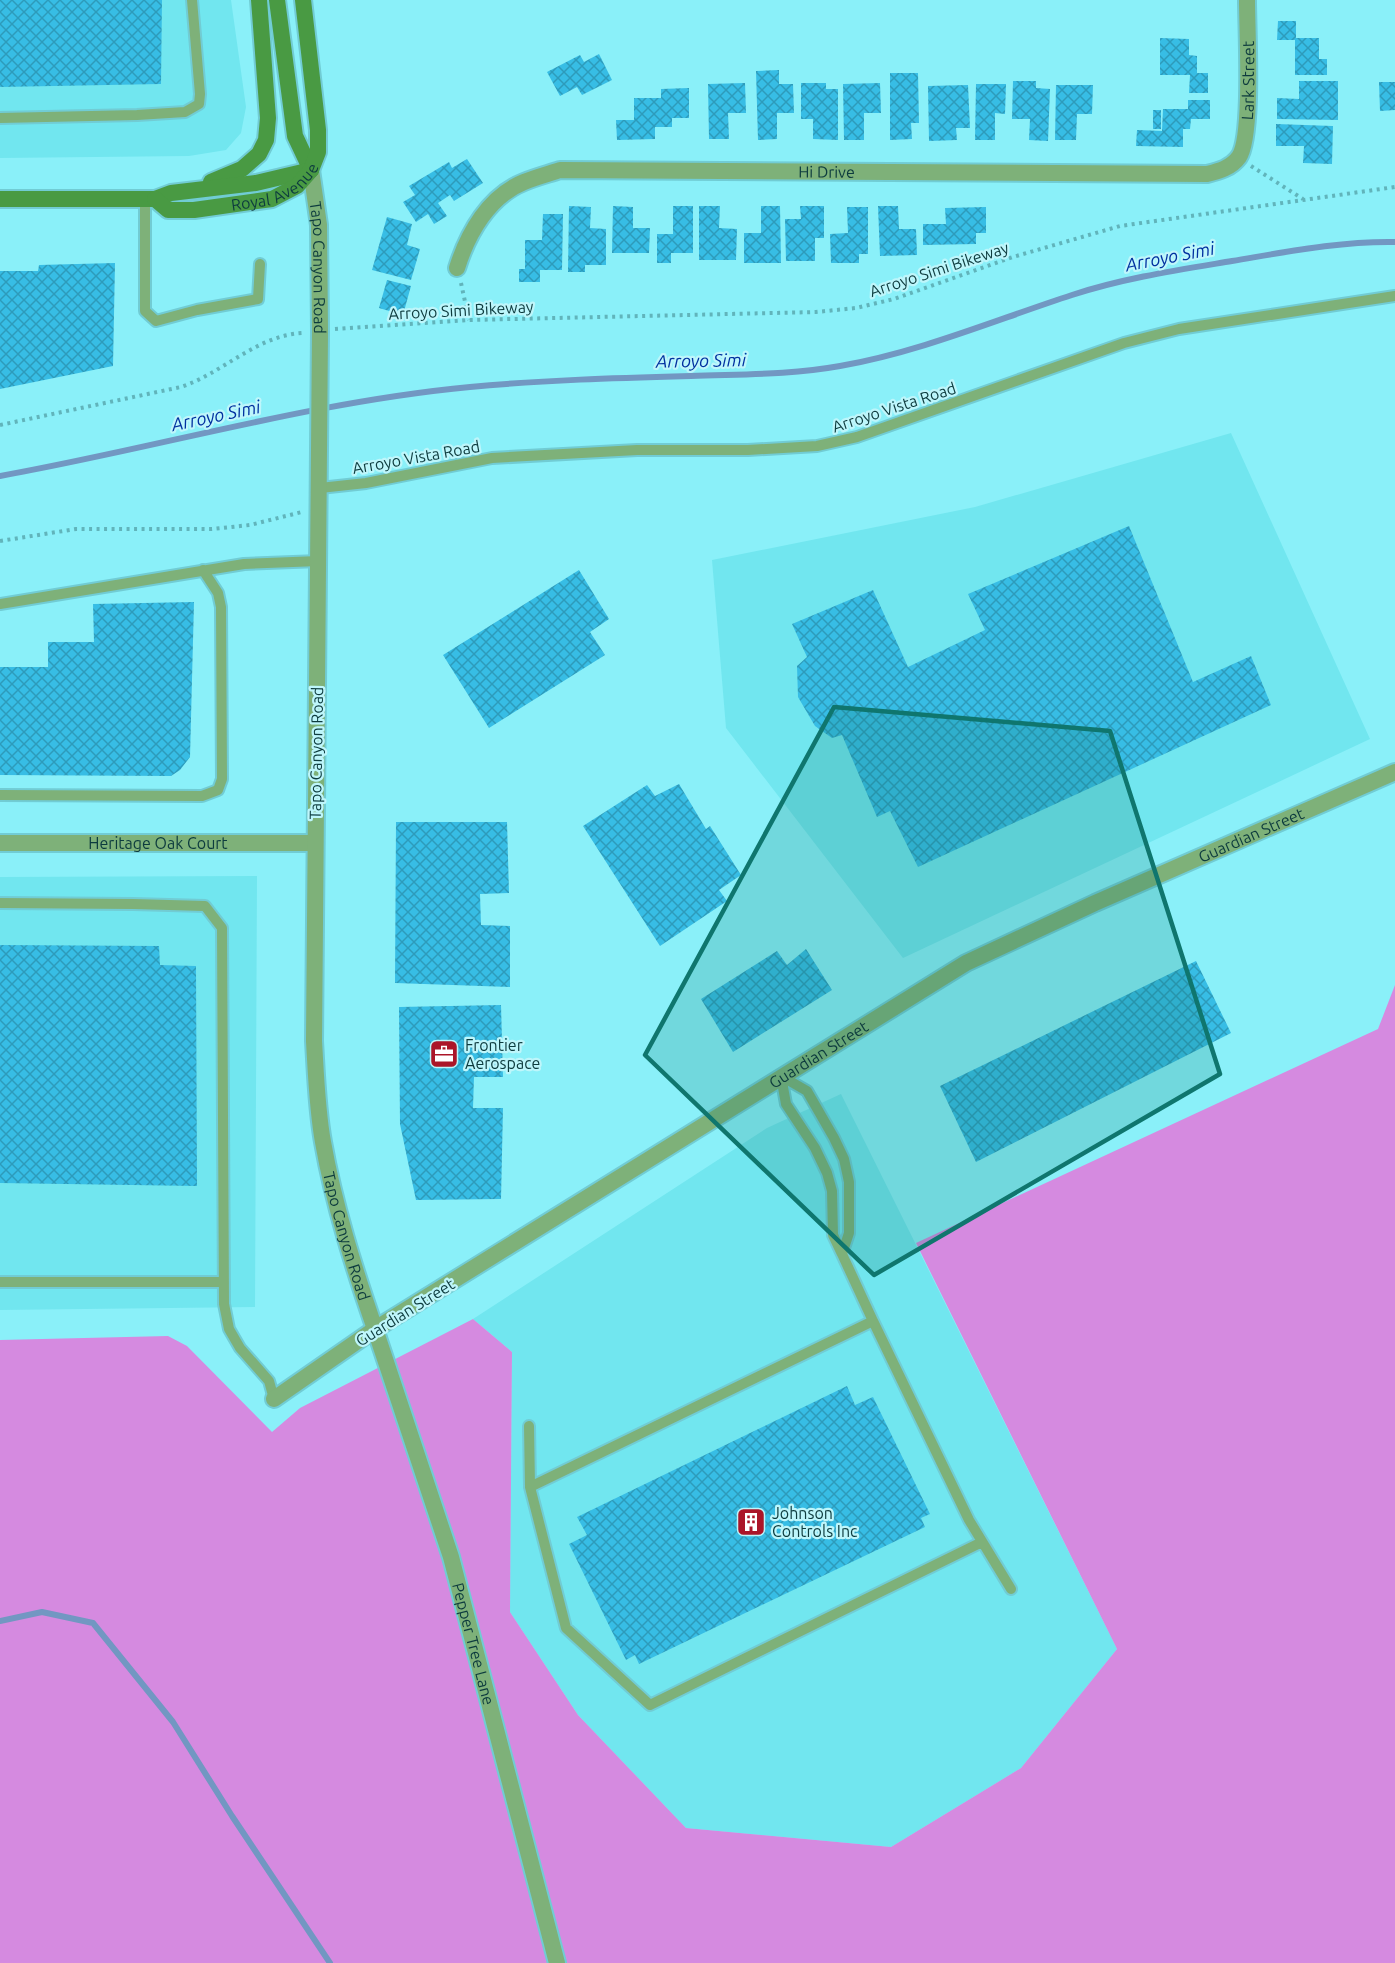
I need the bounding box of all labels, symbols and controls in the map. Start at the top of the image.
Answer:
street label: Lark Street [1238,40,1257,121]
street label: Royal Avenue [230,161,322,214]
street label: Hi Drive [798,162,855,181]
street label: Tapo Canyon Road [307,200,329,334]
water label: Arroyo Simi [1123,237,1217,275]
street label: Arroyo Simi Bikeway [867,238,1011,300]
street label: Arroyo Simi Bikeway [388,297,534,323]
water label: Arroyo Simi [655,349,747,371]
street label: Arroyo Vista Road [830,378,958,436]
water label: Arroyo Simi [169,396,263,434]
street label: Arroyo Vista Road [351,437,481,477]
street label: Tapo Canyon Road [306,687,326,819]
street label: Guardian Street [1196,804,1307,866]
street label: Heritage Oak Court [88,834,228,852]
street label: Guardian Street [766,1017,872,1092]
place label: Frontier Aerospace [465,1036,540,1072]
office icon: Frontier Aerospace [428,1038,460,1070]
street label: Tapo Canyon Road [320,1170,374,1303]
street label: Guardian Street [352,1274,458,1350]
place label: Johnson Controls Inc [772,1504,858,1540]
building icon: Johnson Controls Inc [735,1506,767,1538]
street label: Pepper Tree Lane [449,1581,498,1707]

